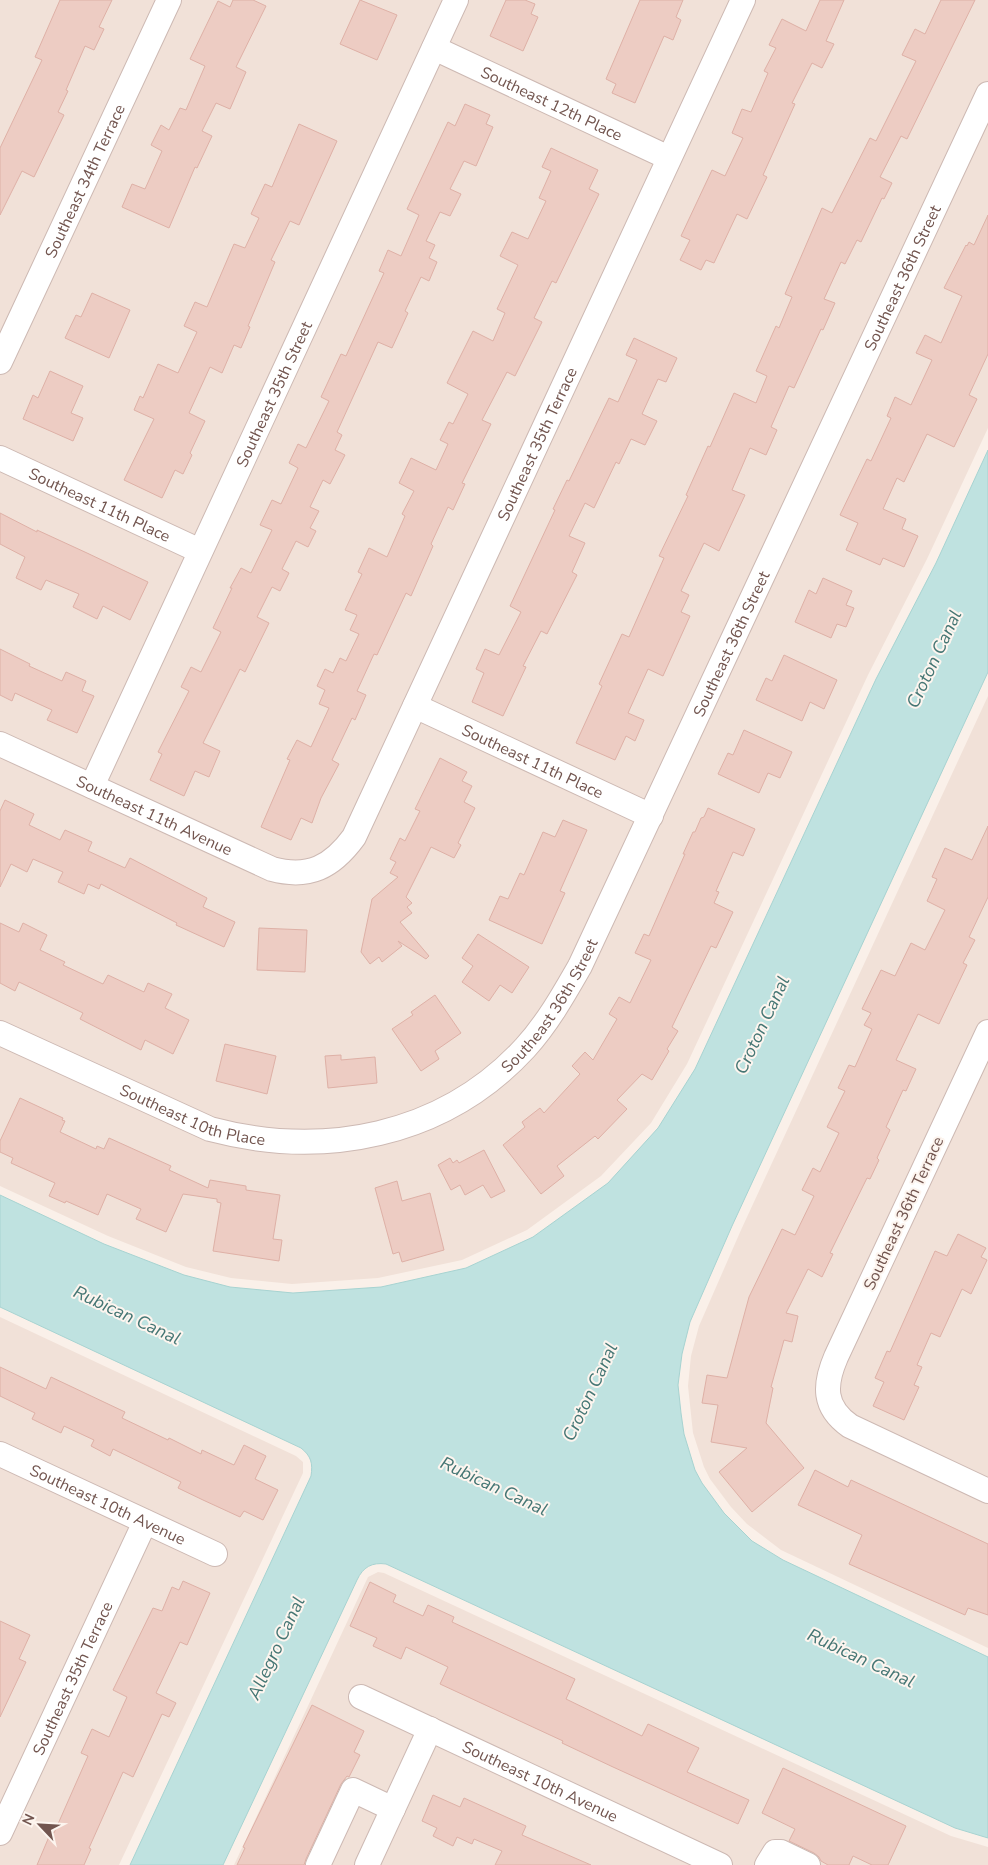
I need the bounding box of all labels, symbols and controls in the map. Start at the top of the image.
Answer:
street label: Southeast 12th Place [477,61,626,147]
street label: Southeast 34th Terrace [40,101,131,262]
street label: Southeast 36th Street [859,201,947,355]
street label: Southeast 35th Street [231,318,318,471]
street label: Southeast 35th Terrace [492,364,583,525]
street label: Southeast 11th Place [25,463,174,548]
street label: Southeast 36th Street [688,567,775,721]
water label: Croton Canal [901,606,967,712]
street label: Southeast 11th Place [458,719,607,804]
street label: Southeast 11th Avenue [73,771,236,861]
street label: Southeast 36th Street [497,935,603,1078]
water label: Croton Canal [729,972,795,1078]
street label: Southeast 10th Place [116,1079,266,1151]
street label: Southeast 36th Terrace [859,1133,949,1294]
water label: Rubican Canal [69,1280,185,1350]
water label: Croton Canal [557,1339,623,1445]
water label: Rubican Canal [436,1451,552,1521]
street label: Southeast 10th Avenue [26,1459,189,1551]
water label: Allegro Canal [241,1593,310,1704]
street label: Southeast 35th Terrace [28,1598,119,1759]
water label: Rubican Canal [803,1623,919,1693]
street label: Southeast 10th Avenue [459,1736,621,1828]
north arrow [15,1800,65,1850]
text: N [18,1811,39,1828]

